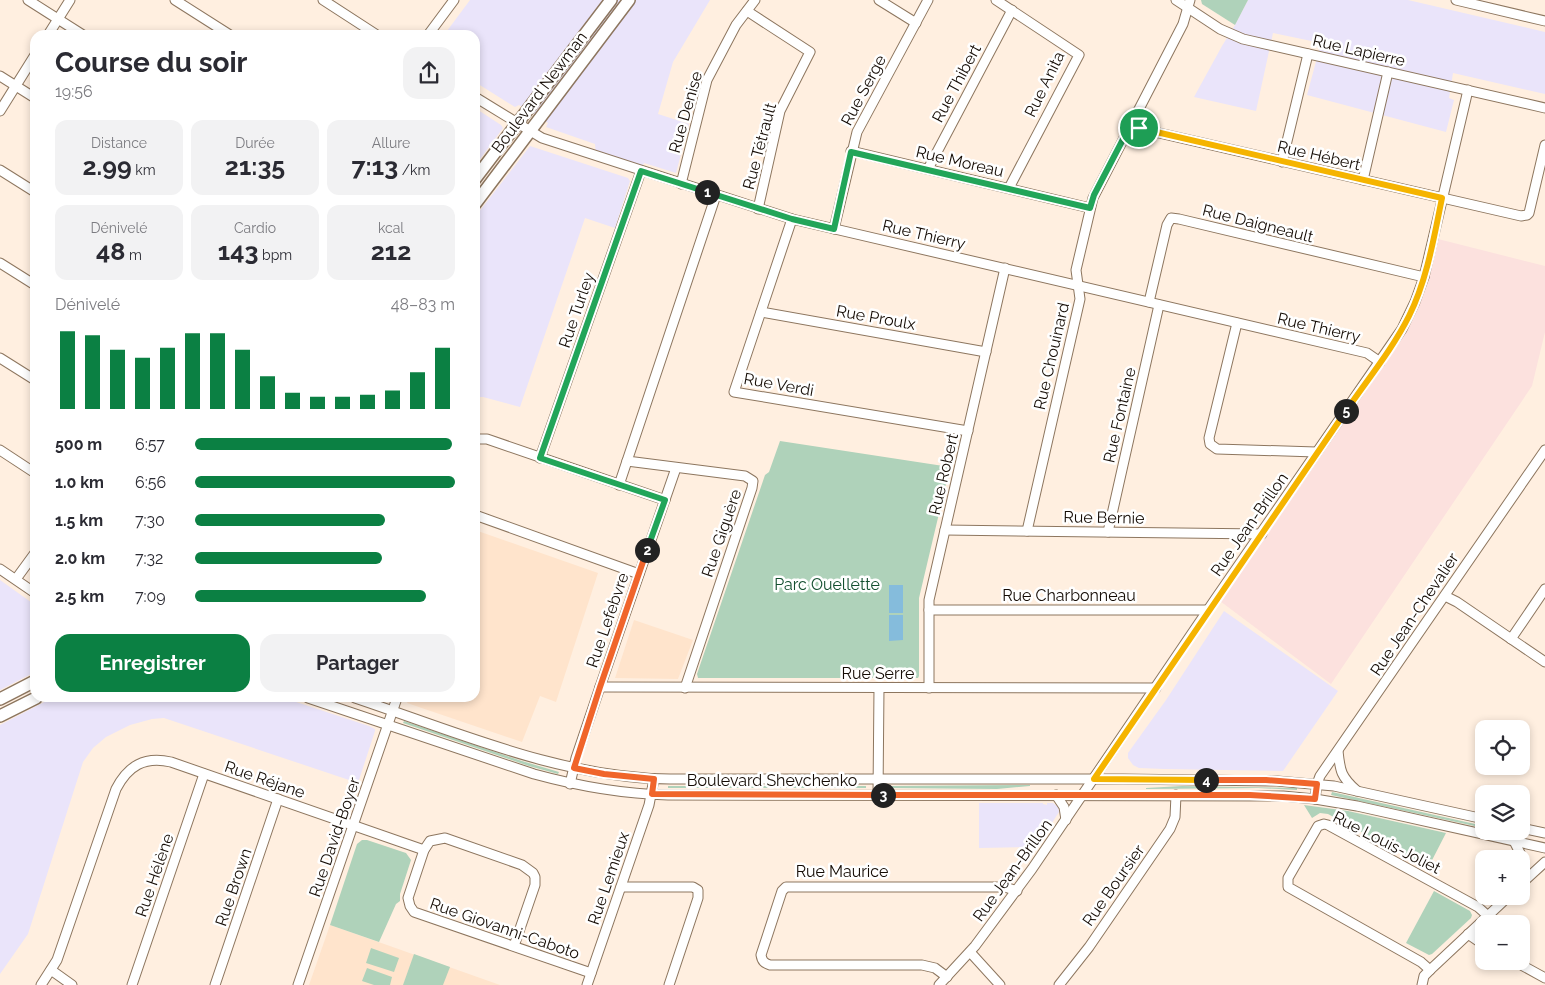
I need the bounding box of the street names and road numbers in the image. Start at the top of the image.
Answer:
street label: Boulevard Newman [488,28,591,157]
street label: Rue Lapierre [1311,31,1407,70]
street label: Rue Thibert [928,40,985,126]
street label: Rue Anita [1020,48,1068,120]
street label: Rue Serge [837,52,890,129]
street label: Rue Denise [665,69,706,155]
street label: Rue Tétrault [739,100,780,192]
street label: Rue Hébert [1276,137,1363,174]
street label: Rue Moreau [914,142,1006,181]
street label: Rue Daigneault [1201,201,1316,247]
street label: Rue Thierry [880,216,968,253]
street label: Rue Turley [555,270,598,350]
street label: Rue Proulx [835,301,917,334]
street label: Rue Chouinard [1030,301,1073,412]
street label: Rue Thierry [1275,309,1363,346]
street label: Rue Fontaine [1099,366,1140,465]
street label: Rue Verdi [742,369,815,400]
street label: Rue Robert [925,431,962,517]
street label: Rue Jean-Brillon [1207,469,1292,580]
street label: Rue Giguère [698,487,745,580]
street label: Rue Bernie [1063,507,1145,528]
street label: Rue Jean-Chevalier [1366,549,1463,679]
street label: Rue Lefebvre [582,570,633,670]
street label: Rue Charbonneau [1002,586,1136,605]
street label: Rue Serre [842,664,914,683]
street label: Rue Réjane [222,757,308,802]
street label: Boulevard Shevchenko [687,771,857,790]
street label: Rue David-Boyer [305,775,364,899]
street label: Rue Louis-Joliet [1330,807,1444,878]
street label: Rue Jean-Brillon [969,815,1056,925]
street label: Rue Lemieux [584,829,633,927]
street label: Rue Hélène [131,831,178,919]
street label: Rue Boursier [1078,841,1149,930]
street label: Rue Brown [211,846,256,928]
street label: Rue Maurice [796,862,888,881]
street label: Rue Giovanni-Caboto [427,894,582,963]

